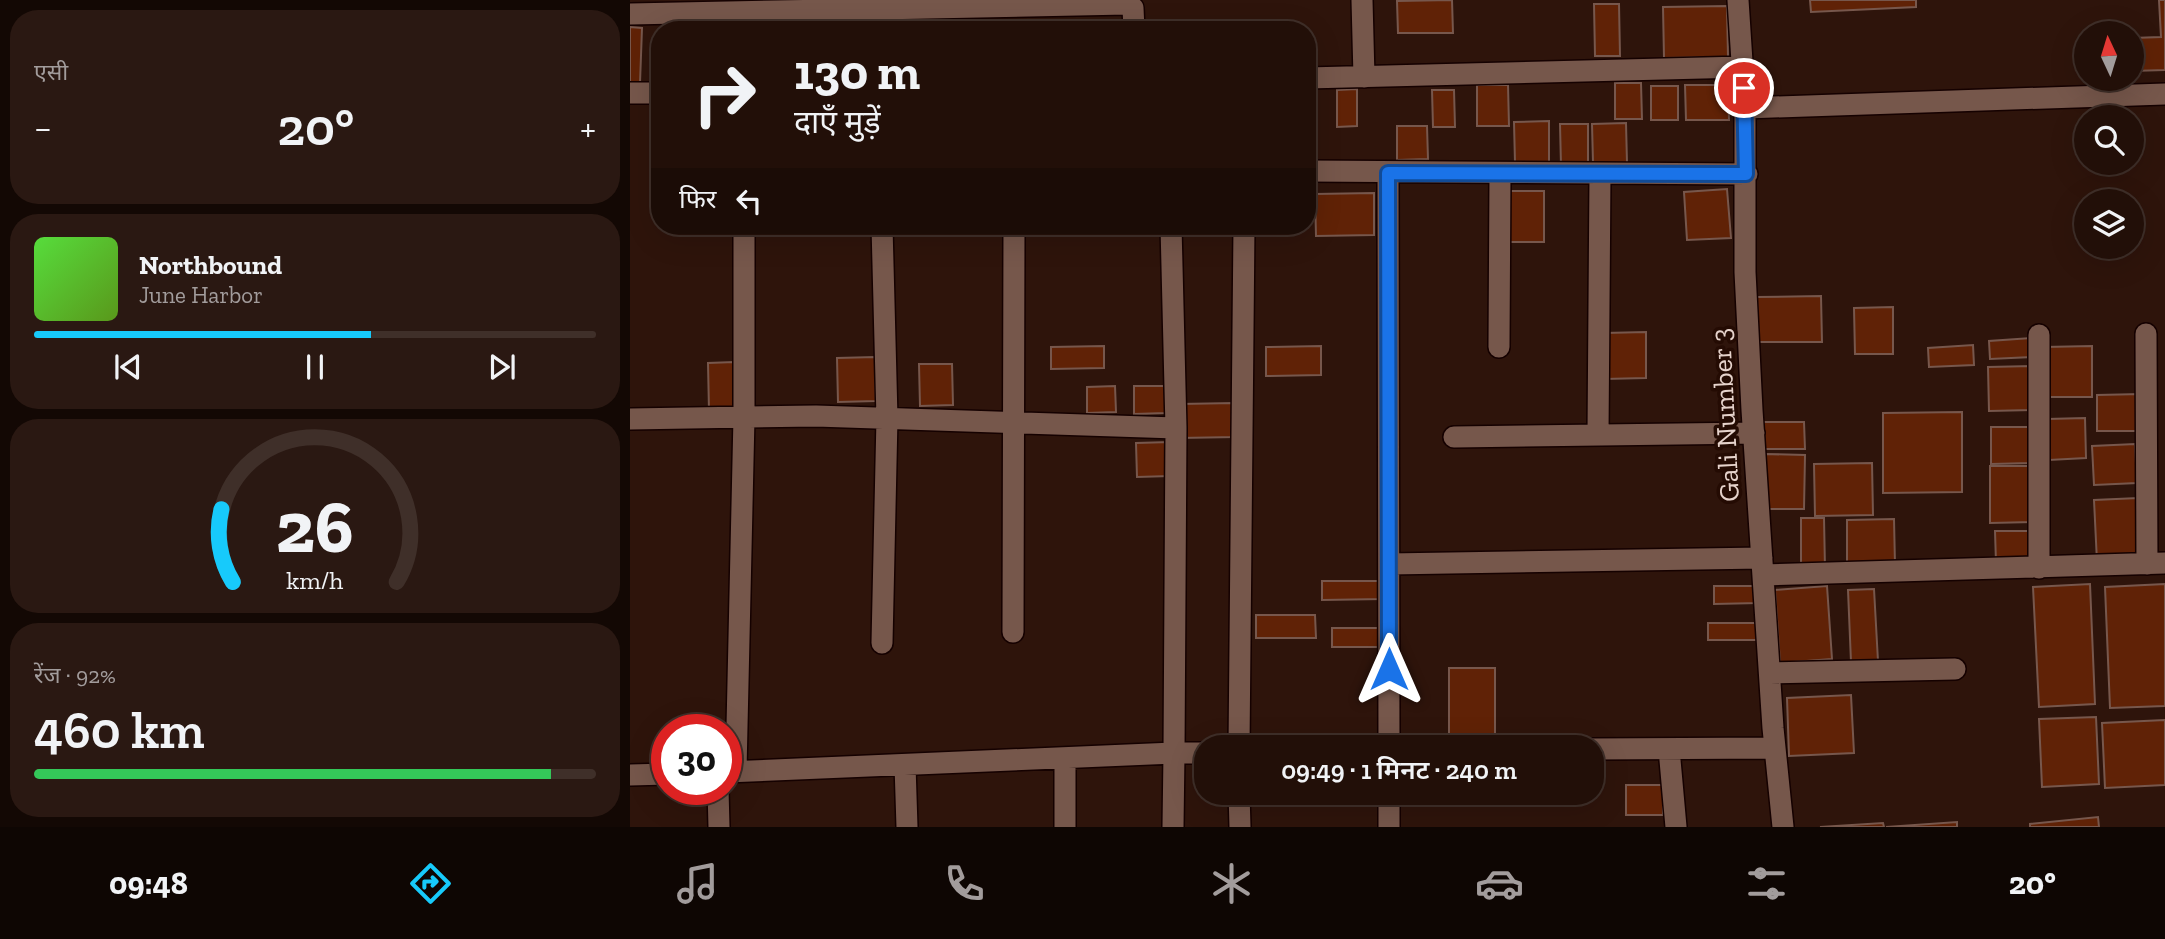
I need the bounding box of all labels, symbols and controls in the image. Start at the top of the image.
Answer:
north arrow [2074,21,2144,91]
map controls [2074,21,2144,259]
text: 130 m [794,43,920,102]
icon: right [679,49,770,140]
text: एसी [34,58,68,86]
pin [1714,58,1774,118]
icon: arrive [1725,69,1763,107]
text: 20° [277,96,354,158]
text: दाएँ मुड़ें [794,103,881,141]
text: − [34,105,52,151]
text: + [580,105,596,151]
button: search [2074,105,2144,175]
icon: left [730,182,768,220]
text: फिर [679,183,716,215]
button: layers [2074,189,2144,259]
text: Northbound [139,249,282,281]
text: June Harbor [139,281,263,309]
street label: Gali Number 3 [1704,327,1746,503]
icon: previous [109,348,147,386]
icon: pause [296,348,334,386]
icon: next [483,348,521,386]
text: 26 [276,483,354,571]
text: km/h [286,564,344,594]
position arrow [1352,632,1426,706]
text: रेंज · 92% [34,661,116,689]
text: 460 km [34,699,205,761]
speed limit sign: 30 [651,714,742,805]
text: 09:49 · 1 मिनट · 240 m [1281,754,1517,786]
icon: directions [406,859,455,908]
icon: music [673,859,722,908]
icon: phone [940,859,989,908]
icon: climate [1207,859,1256,908]
icon: car [1475,859,1524,908]
icon: filters [1742,859,1791,908]
text: 09:48 [109,864,188,902]
text: 20° [2009,864,2056,902]

